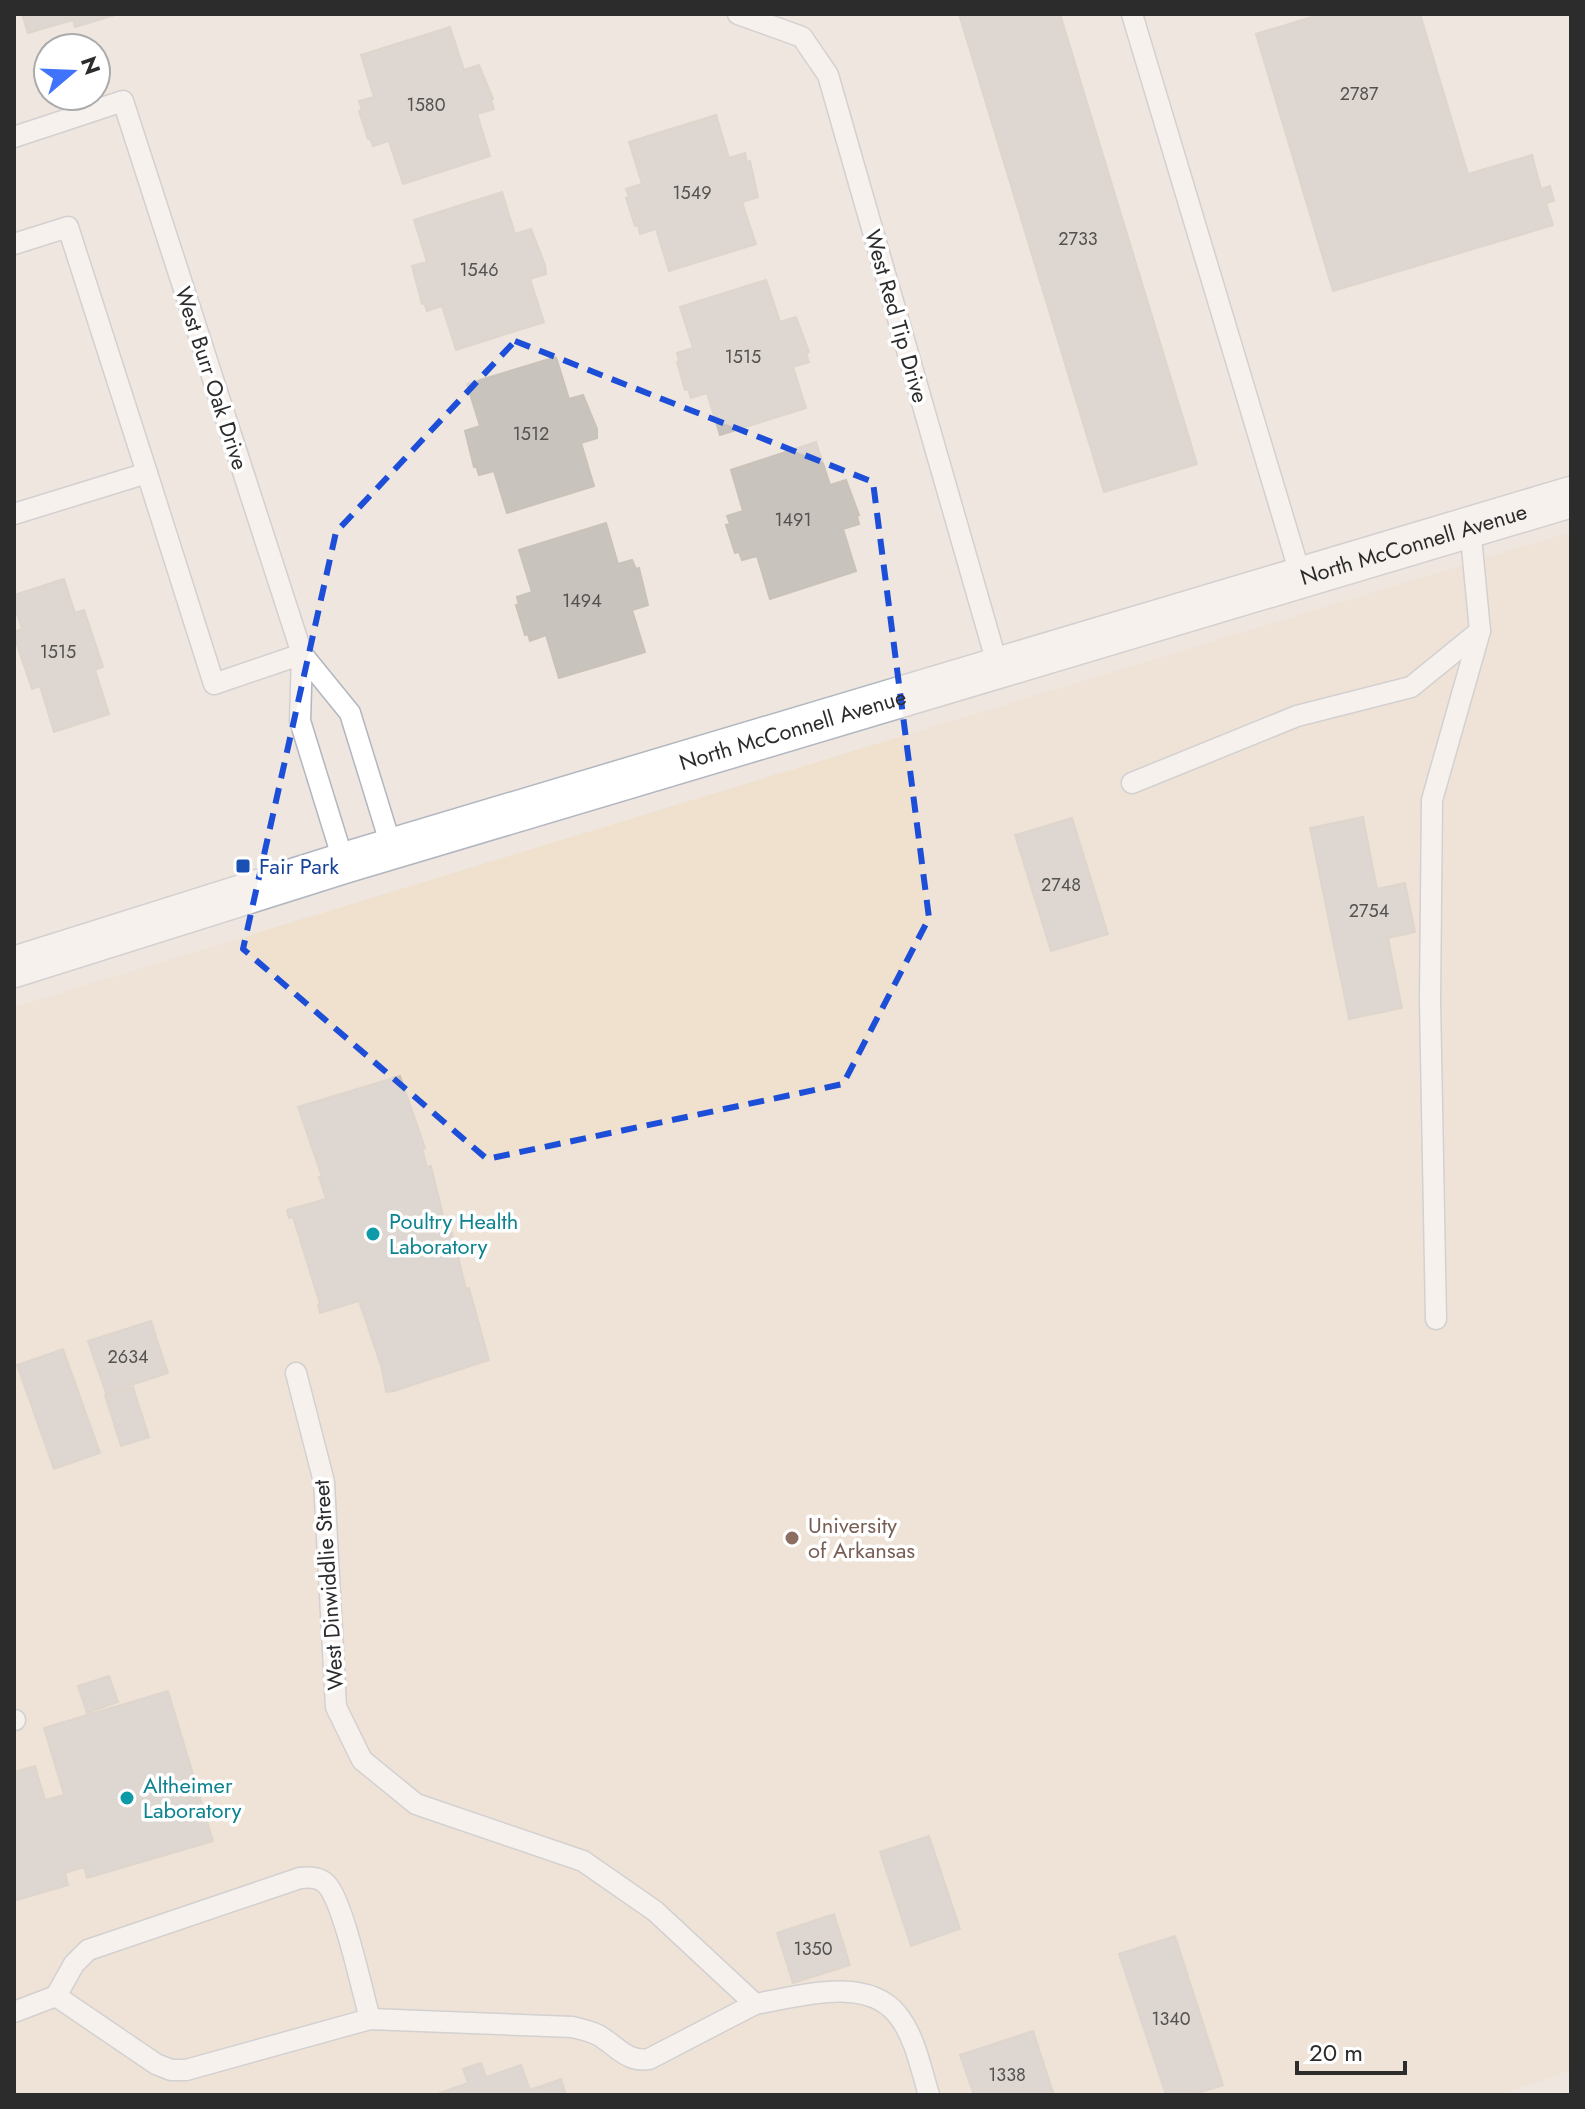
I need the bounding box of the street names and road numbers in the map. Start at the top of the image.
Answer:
street label: West Red Tip Drive [857,226,937,406]
street label: West Burr Oak Drive [167,282,257,474]
street label: North McConnell Avenue [1296,495,1531,593]
street label: North McConnell Avenue [675,680,910,778]
street label: West Dinwiddlie Street [305,1478,351,1691]

